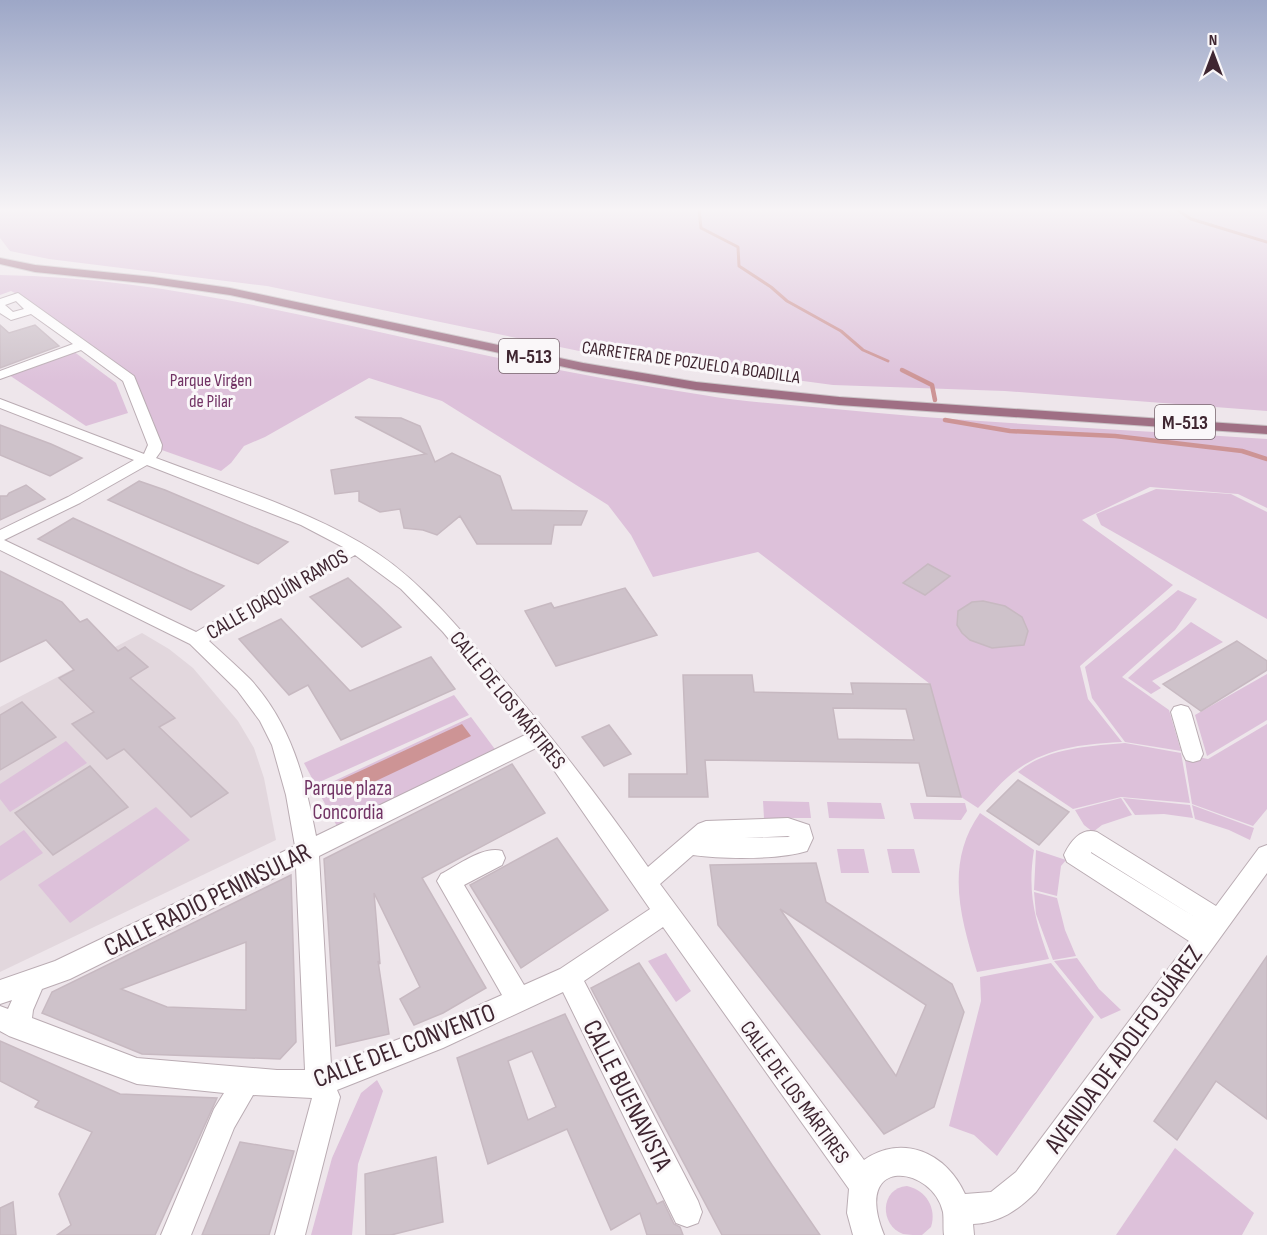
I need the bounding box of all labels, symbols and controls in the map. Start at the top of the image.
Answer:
north arrow [1183,24,1243,84]
text: N [1209,31,1217,50]
street label: CARRETERA DE POZUELO A BOADILLA [581,337,802,388]
road number: M-513 [499,339,559,373]
park label: Parque Virgen de Pilar [170,370,252,412]
road number: M-513 [1155,405,1215,439]
street label: CALLE JOAQUÍN RAMOS [202,544,353,645]
street label: CALLE DE LOS MÁRTIRES [444,626,571,774]
park label: Parque plaza Concordia [304,776,392,825]
street label: CALLE RADIO PENINSULAR [99,837,316,964]
street label: AVENIDA DE ADOLFO SUÁREZ [1038,940,1210,1160]
street label: CALLE DEL CONVENTO [309,997,500,1095]
street label: CALLE BUENAVISTA [575,1015,678,1177]
street label: CALLE DE LOS MÁRTIRES [735,1016,855,1168]

